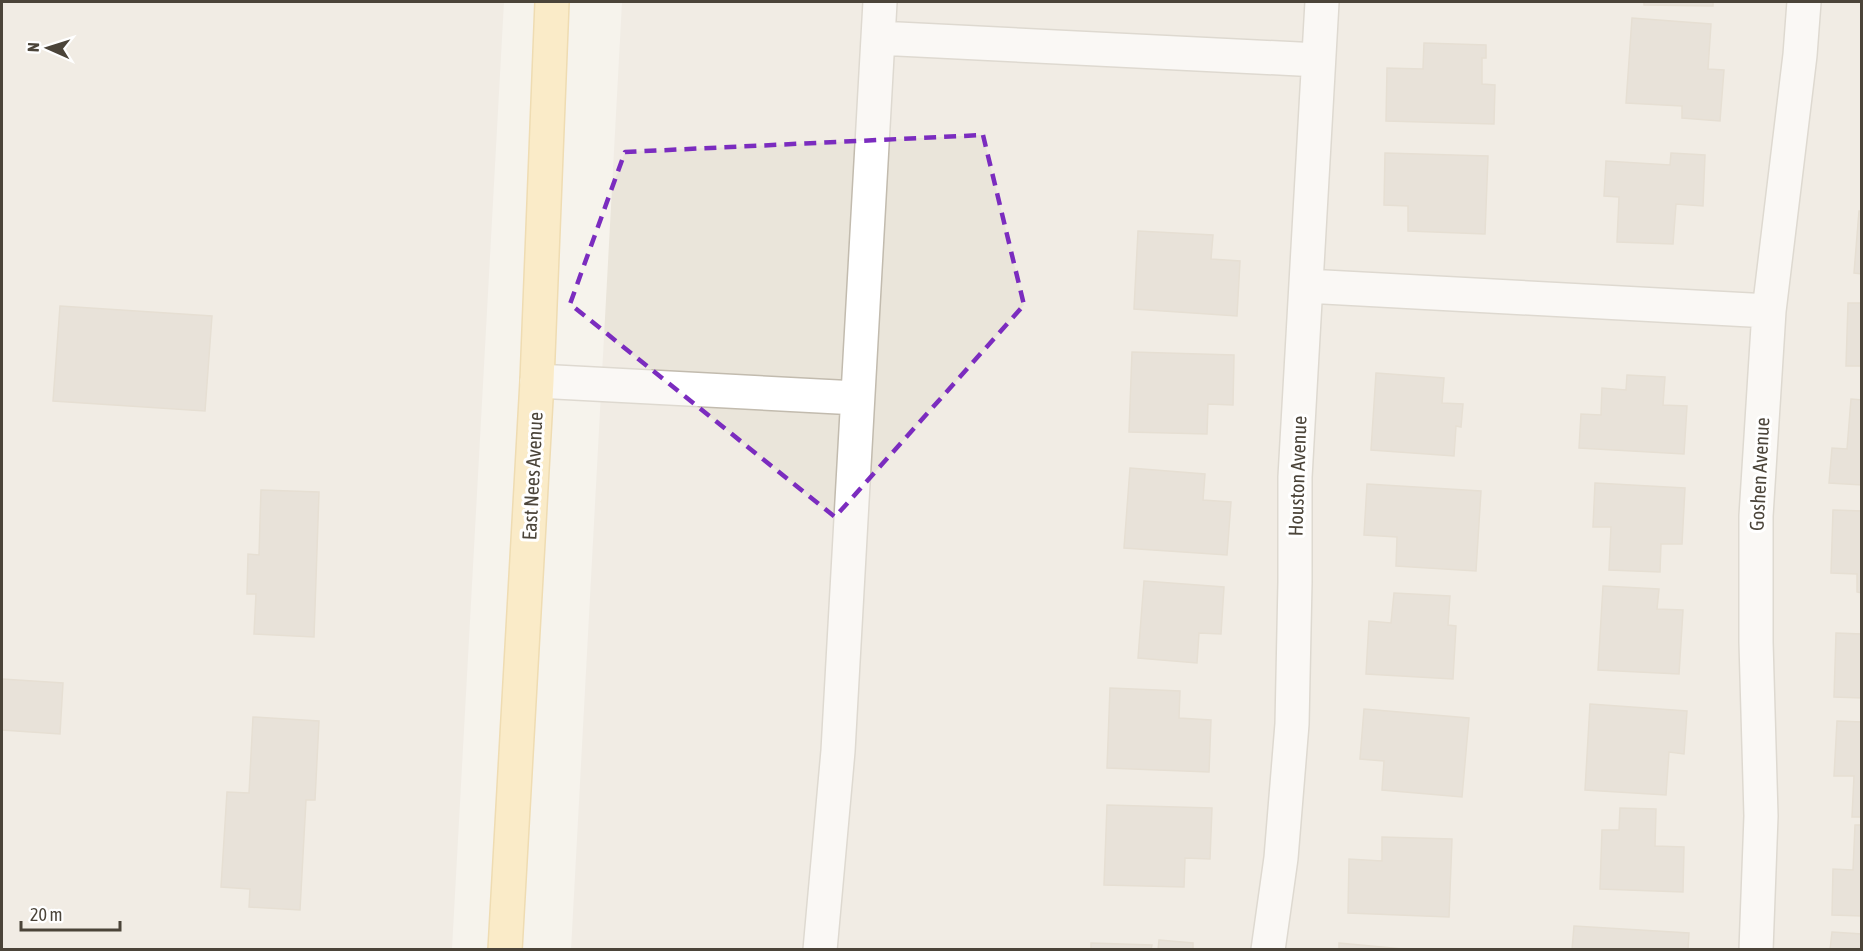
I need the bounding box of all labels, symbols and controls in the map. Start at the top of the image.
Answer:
north arrow [18,18,78,78]
text: N [24,42,42,52]
street label: East Nees Avenue [517,411,547,541]
street label: Houston Avenue [1283,415,1311,537]
street label: Goshen Avenue [1745,417,1773,531]
scale bar [21,894,120,932]
text: 20 m [30,904,62,925]

